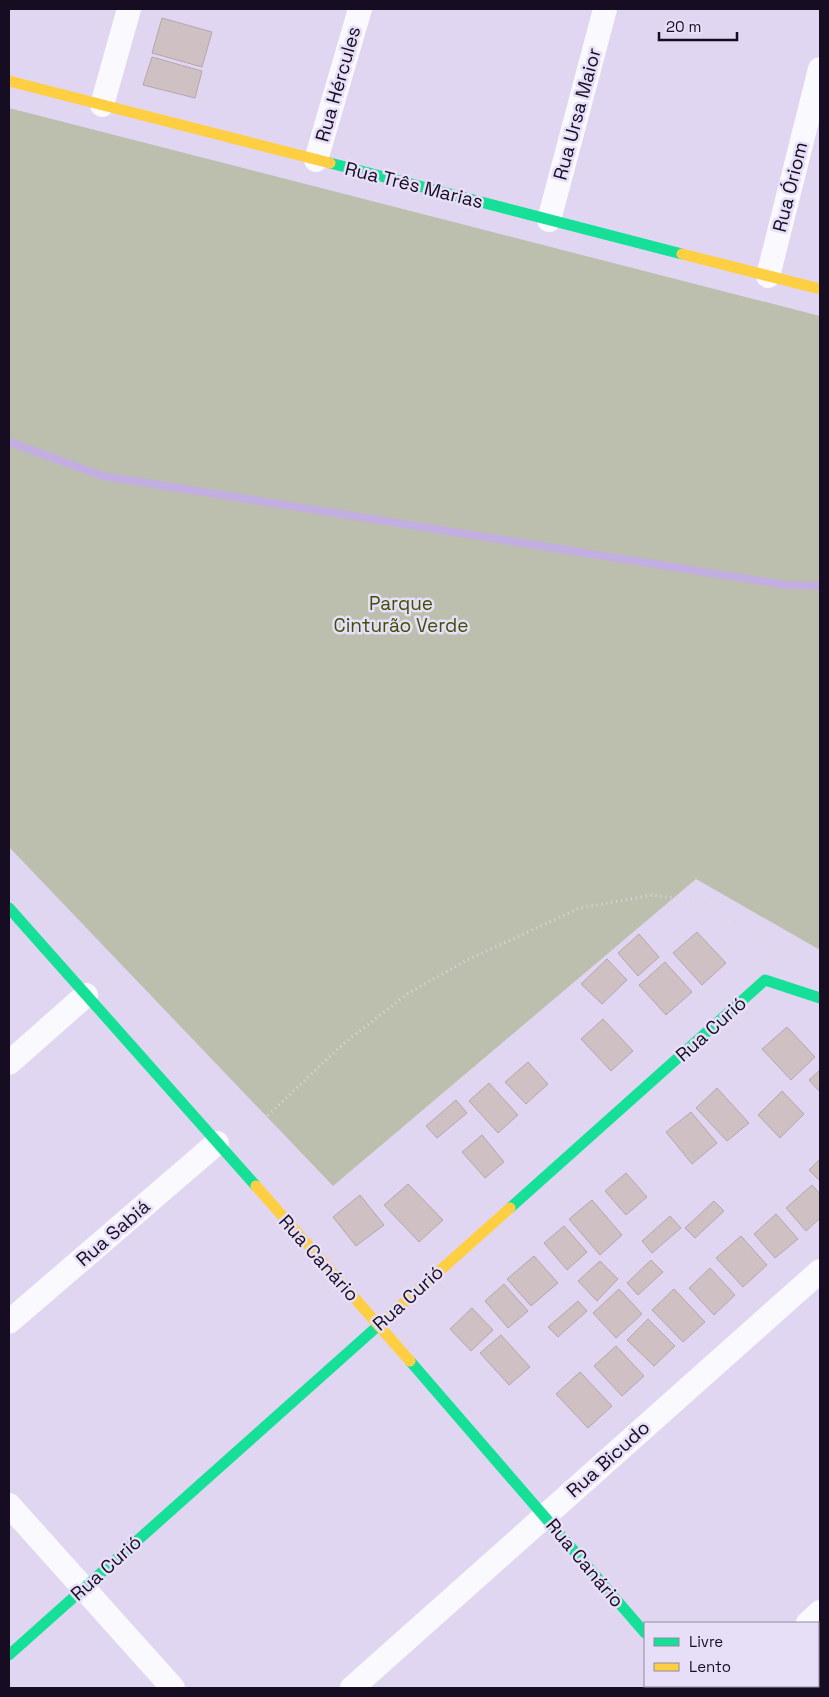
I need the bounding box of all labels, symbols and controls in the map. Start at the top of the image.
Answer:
scale bar [659,10,736,42]
text: 20 m [666,17,701,36]
street label: Rua Hércules [310,23,366,145]
street label: Rua Ursa Maior [547,45,607,183]
street label: Rua Óriom [767,139,813,235]
street label: Rua Três Marias [342,156,486,214]
park label: Parque Cinturão Verde [333,591,469,638]
street label: Rua Curió [670,991,752,1067]
street label: Rua Sabiá [71,1194,155,1272]
street label: Rua Canário [273,1209,365,1307]
street label: Rua Curió [367,1260,449,1336]
street label: Rua Bicudo [561,1415,655,1503]
street label: Rua Canário [540,1513,630,1613]
street label: Rua Curió [65,1530,147,1606]
legend [644,1622,819,1687]
text: Livre [689,1632,723,1651]
text: Lento [689,1657,731,1676]

